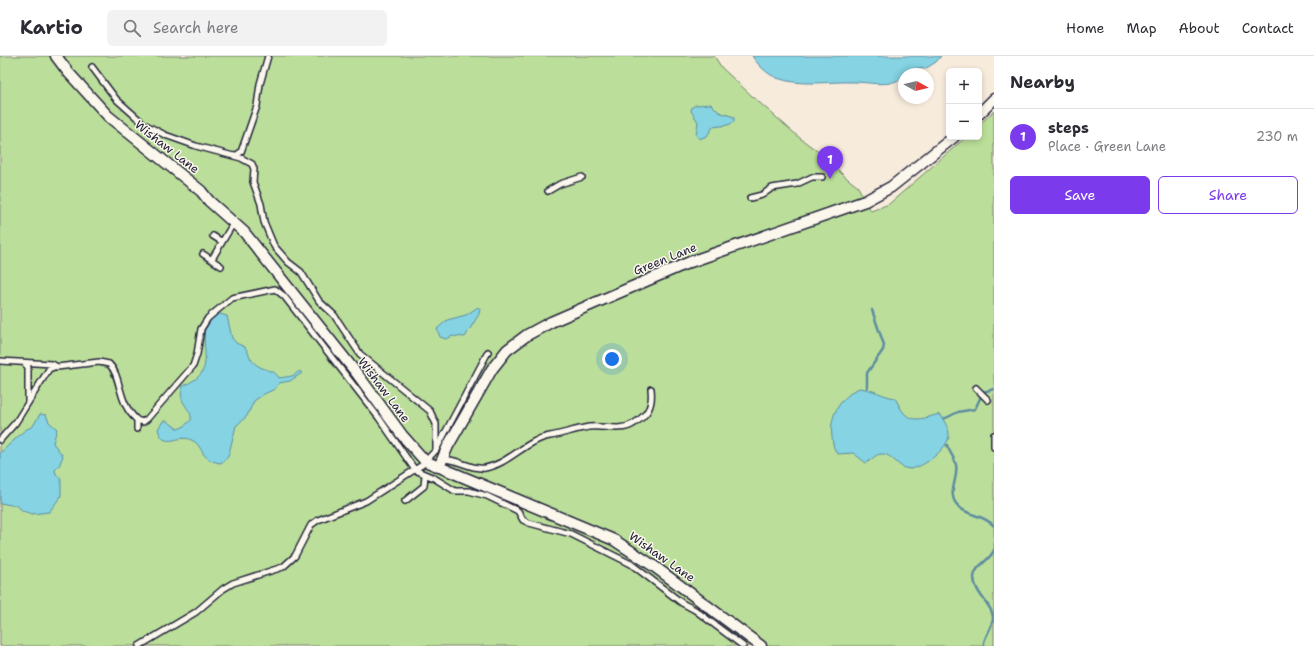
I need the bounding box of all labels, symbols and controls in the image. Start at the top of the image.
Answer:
search box [107,10,387,46]
text: Kartio [20,15,83,40]
icon: search [121,17,143,39]
text: Search here [153,18,239,38]
text: Home [1066,19,1105,37]
text: Map [1127,19,1157,37]
text: About [1179,19,1220,37]
text: Contact [1242,19,1294,37]
north arrow [898,68,934,104]
map controls [946,68,982,140]
button: + [946,68,982,104]
text: Nearby [1010,71,1075,93]
button: − [946,104,982,140]
street label: Wishaw Lane [132,117,203,177]
text: steps [1048,118,1089,138]
text: 1 [1020,128,1026,145]
text: 230 m [1256,128,1298,145]
text: Place · Green Lane [1048,138,1166,155]
pin: 1 [817,146,843,179]
button: Save [1010,176,1150,214]
button: Share [1158,176,1298,214]
street label: Green Lane [631,239,699,279]
your location [602,349,622,369]
street label: Wishaw Lane [354,354,414,426]
street label: Wishaw Lane [626,528,698,586]

